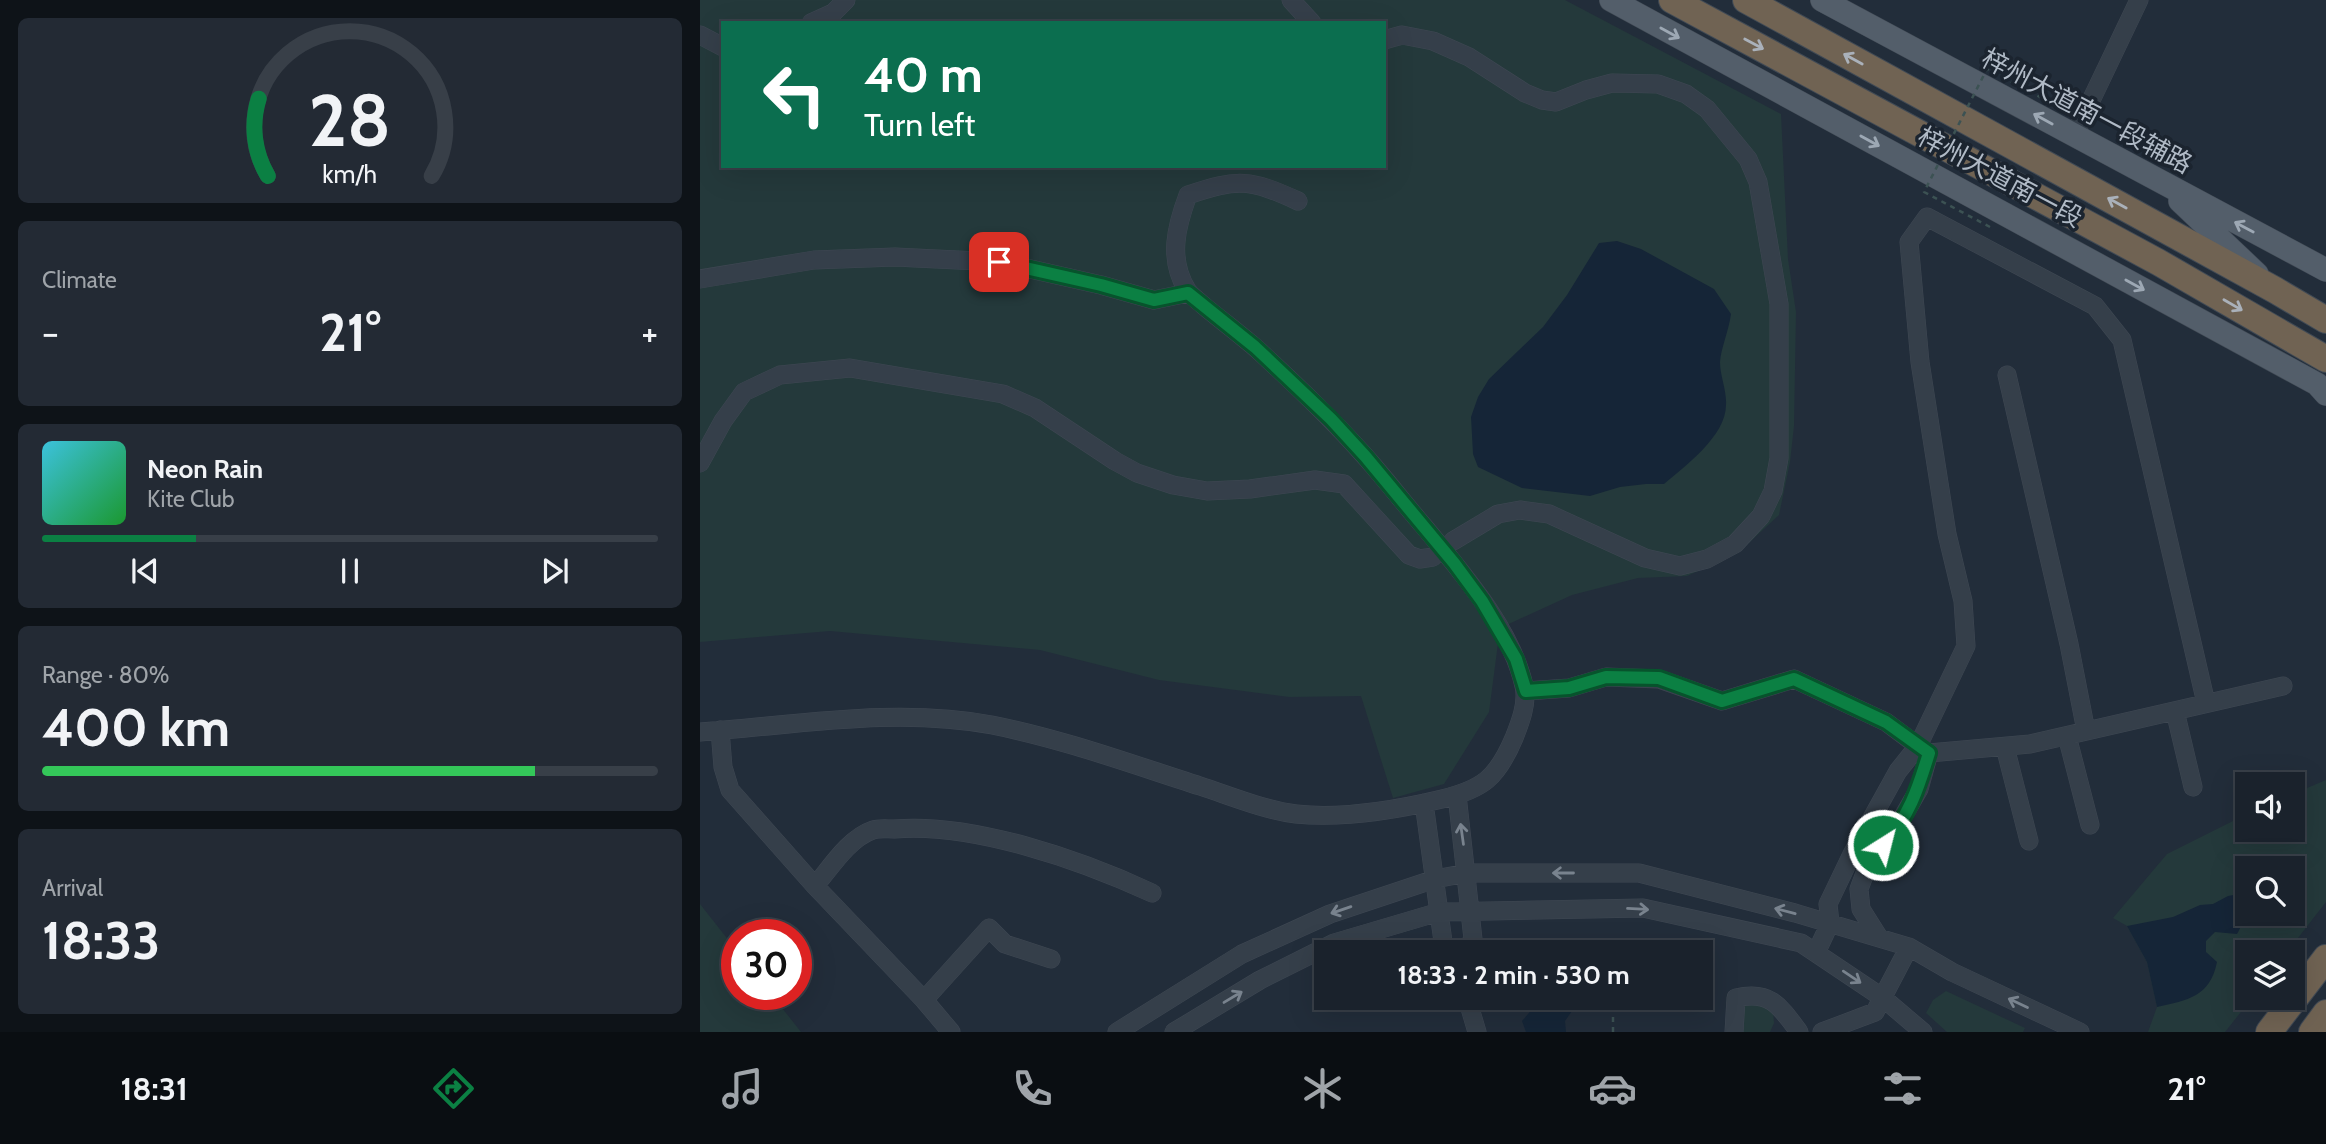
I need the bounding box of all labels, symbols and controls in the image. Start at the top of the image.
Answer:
one-way arrow [1660,26,1680,40]
one-way arrow [1743,37,1763,51]
street label: 梓州大道南一段辅路 [1976,42,2198,180]
text: 40 m [864,45,983,104]
icon: left [749,49,840,140]
one-way arrow [1843,51,1864,65]
text: 28 [309,77,391,165]
text: Turn left [864,105,975,144]
one-way arrow [2034,112,2054,126]
street label: 梓州大道南一段 [1912,121,2088,233]
one-way arrow [1860,134,1880,148]
text: km/h [323,159,377,189]
one-way arrow [2107,196,2128,209]
one-way arrow [2234,219,2255,233]
pin [969,232,1029,292]
icon: arrive [980,243,1018,281]
text: Climate [42,266,117,294]
one-way arrow [2124,279,2145,292]
one-way arrow [2222,299,2243,312]
text: 21° [319,301,381,364]
text: − [42,309,59,356]
text: + [641,309,658,356]
text: Neon Rain [147,453,263,485]
text: Kite Club [147,485,234,513]
icon: previous [126,552,164,590]
icon: pause [331,552,369,590]
icon: next [536,552,574,590]
text: Range · 80% [42,661,169,689]
text: 400 km [42,696,230,759]
map controls [2235,772,2305,1010]
button: sound [2235,772,2305,842]
position arrow [1846,808,1920,882]
one-way arrow [1455,823,1468,846]
button: search [2235,856,2305,926]
one-way arrow [1551,866,1574,880]
text: Arrival [42,874,103,902]
one-way arrow [1626,903,1649,916]
one-way arrow [1774,904,1797,917]
one-way arrow [1330,905,1352,917]
text: 18:33 [42,909,160,972]
speed limit sign: 30 [721,919,812,1010]
button: layers [2235,940,2305,1010]
text: 18:33 · 2 min · 530 m [1397,959,1630,991]
one-way arrow [1842,970,1861,984]
one-way arrow [1222,989,1242,1003]
one-way arrow [2008,996,2029,1009]
icon: directions [429,1064,478,1113]
icon: music [718,1064,767,1113]
icon: phone [1008,1064,1057,1113]
icon: climate [1298,1064,1347,1113]
icon: car [1588,1064,1637,1113]
icon: filters [1878,1064,1927,1113]
text: 18:31 [120,1069,188,1108]
text: 21° [2168,1069,2205,1108]

